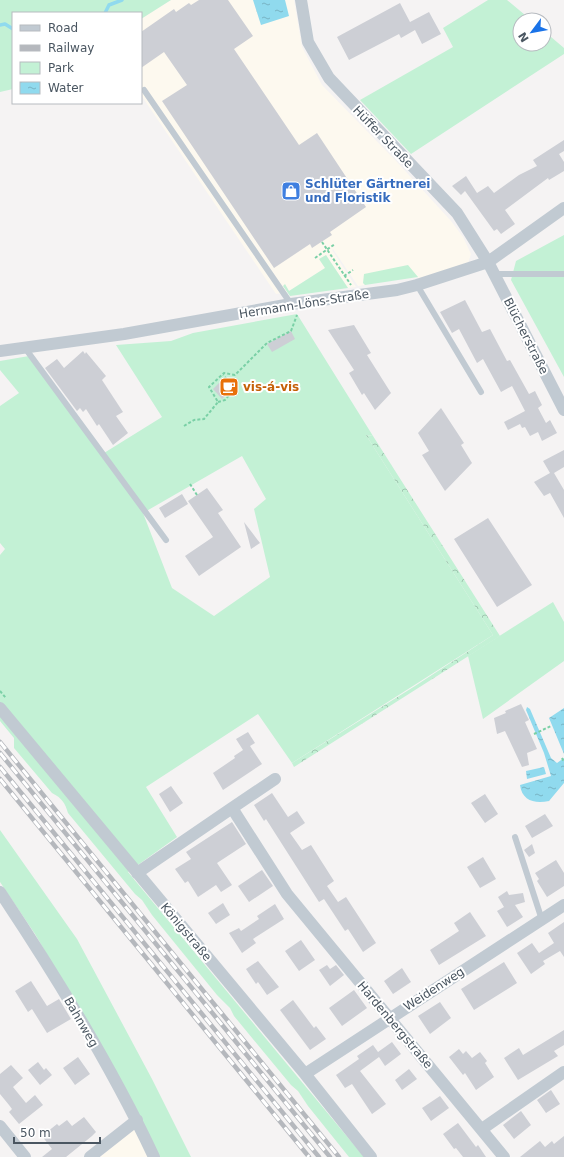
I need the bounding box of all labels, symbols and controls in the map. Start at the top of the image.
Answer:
legend [12,12,142,104]
north arrow [512,12,552,52]
text: Road [48,21,78,35]
text: N [516,30,532,44]
text: Railway [48,41,94,55]
text: Park [48,61,74,75]
text: Water [48,81,84,95]
street label: Hüffer Straße [350,103,416,171]
place label: Schlüter Gärtnerei und Floristik [305,177,430,205]
shop icon: Schlüter Gärtnerei und Floristik [280,180,302,202]
street label: Hermann-Löns-Straße [238,287,370,321]
street label: Blücherstraße [501,295,551,377]
cafe icon: vis-á-vis [218,376,240,398]
place label: vis-á-vis [243,380,299,394]
street label: Königstraße [158,900,214,964]
street label: Weidenweg [401,964,467,1014]
street label: Hardenbergstraße [355,979,435,1071]
street label: Bahnweg [61,994,101,1050]
scale bar [14,1119,100,1145]
text: 50 m [20,1126,51,1140]

